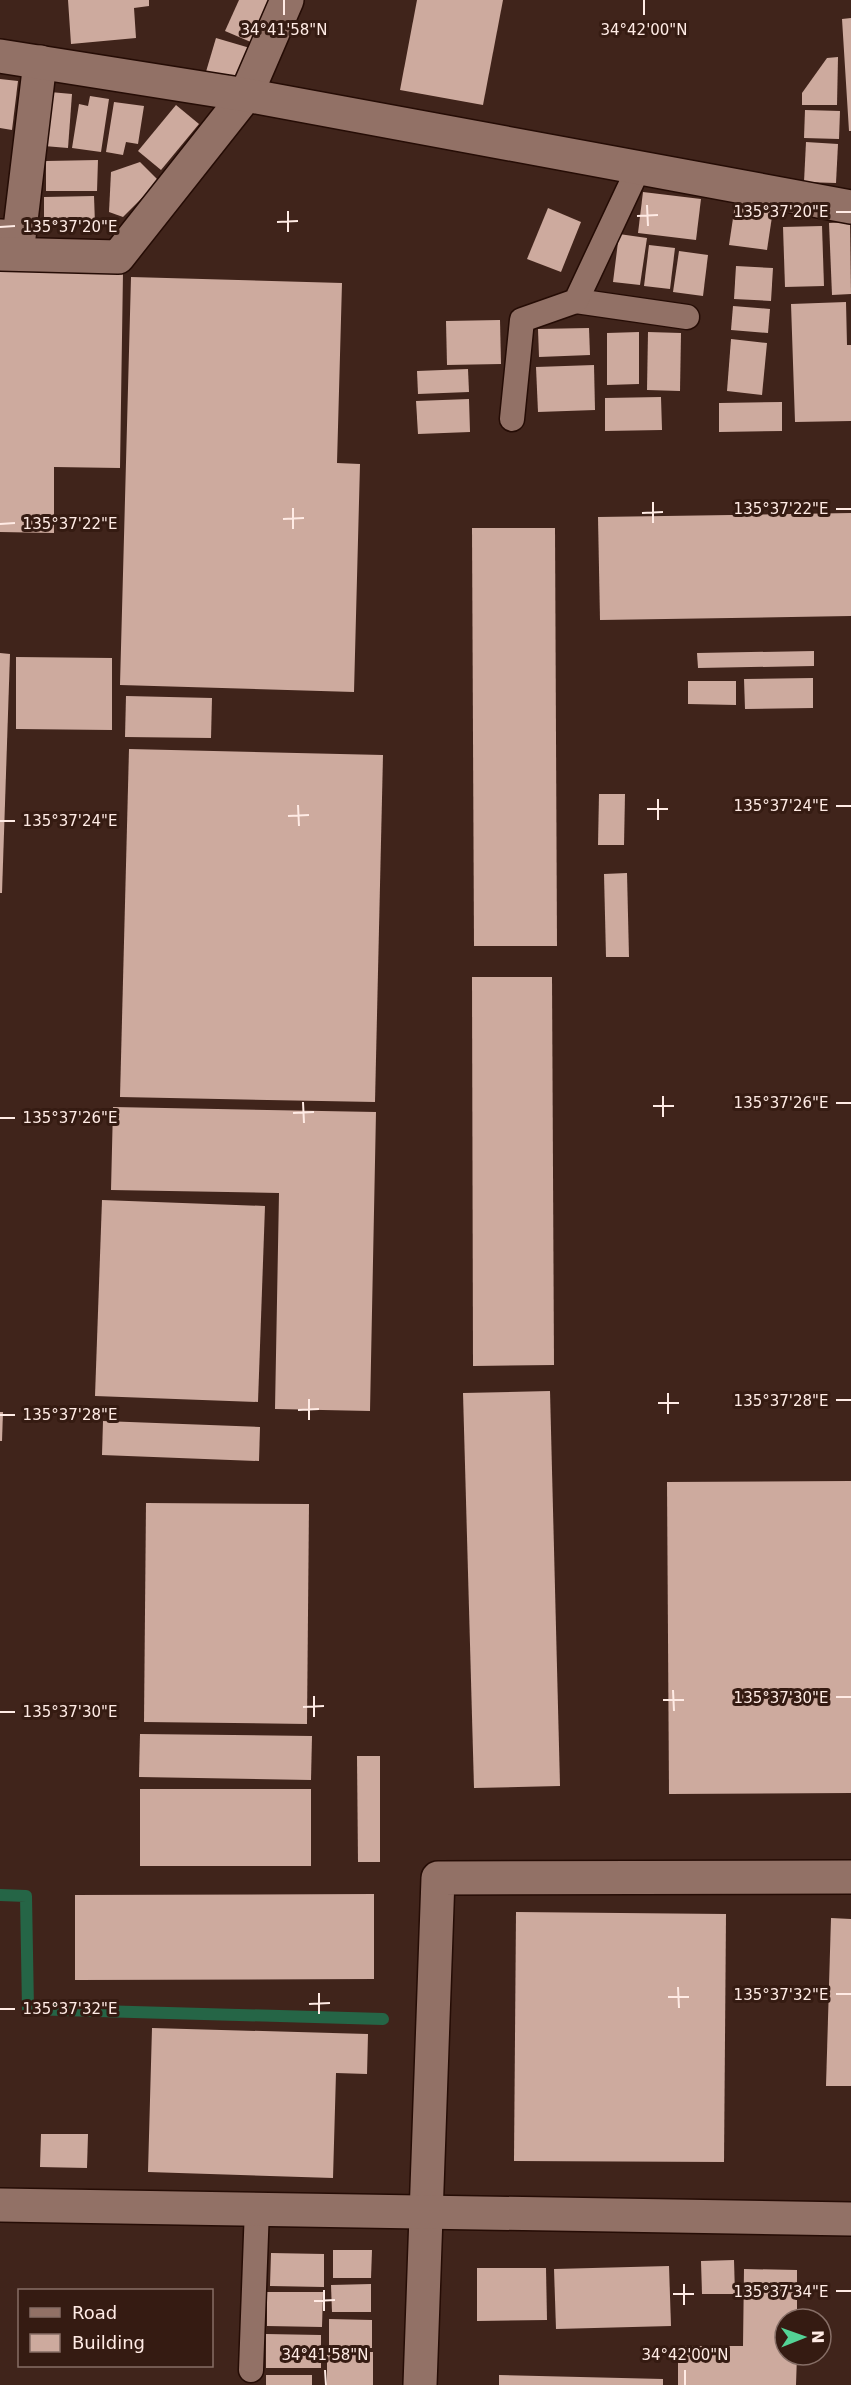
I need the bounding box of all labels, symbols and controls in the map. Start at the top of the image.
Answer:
text: 34°41'58"N [240,21,328,39]
text: 34°42'00"N [600,21,688,39]
text: 135°37'20"E [734,203,828,221]
text: 135°37'20"E [23,218,117,236]
text: 135°37'22"E [734,500,828,518]
text: 135°37'22"E [23,515,117,533]
text: 135°37'24"E [734,797,828,815]
text: 135°37'24"E [23,812,117,830]
text: 135°37'26"E [734,1094,828,1112]
text: 135°37'26"E [23,1109,117,1127]
text: 135°37'28"E [734,1392,828,1410]
text: 135°37'28"E [23,1406,117,1424]
text: 135°37'30"E [734,1689,828,1707]
text: 135°37'30"E [23,1703,117,1721]
text: 135°37'32"E [734,1986,828,2004]
text: 135°37'32"E [23,2000,117,2018]
text: 135°37'34"E [734,2283,828,2301]
legend [18,2289,213,2367]
text: Road [72,2302,117,2323]
north arrow [773,2307,833,2367]
text: N [808,2330,827,2344]
text: Building [72,2332,145,2353]
text: 34°41'58"N [281,2346,369,2364]
text: 34°42'00"N [641,2346,729,2364]

